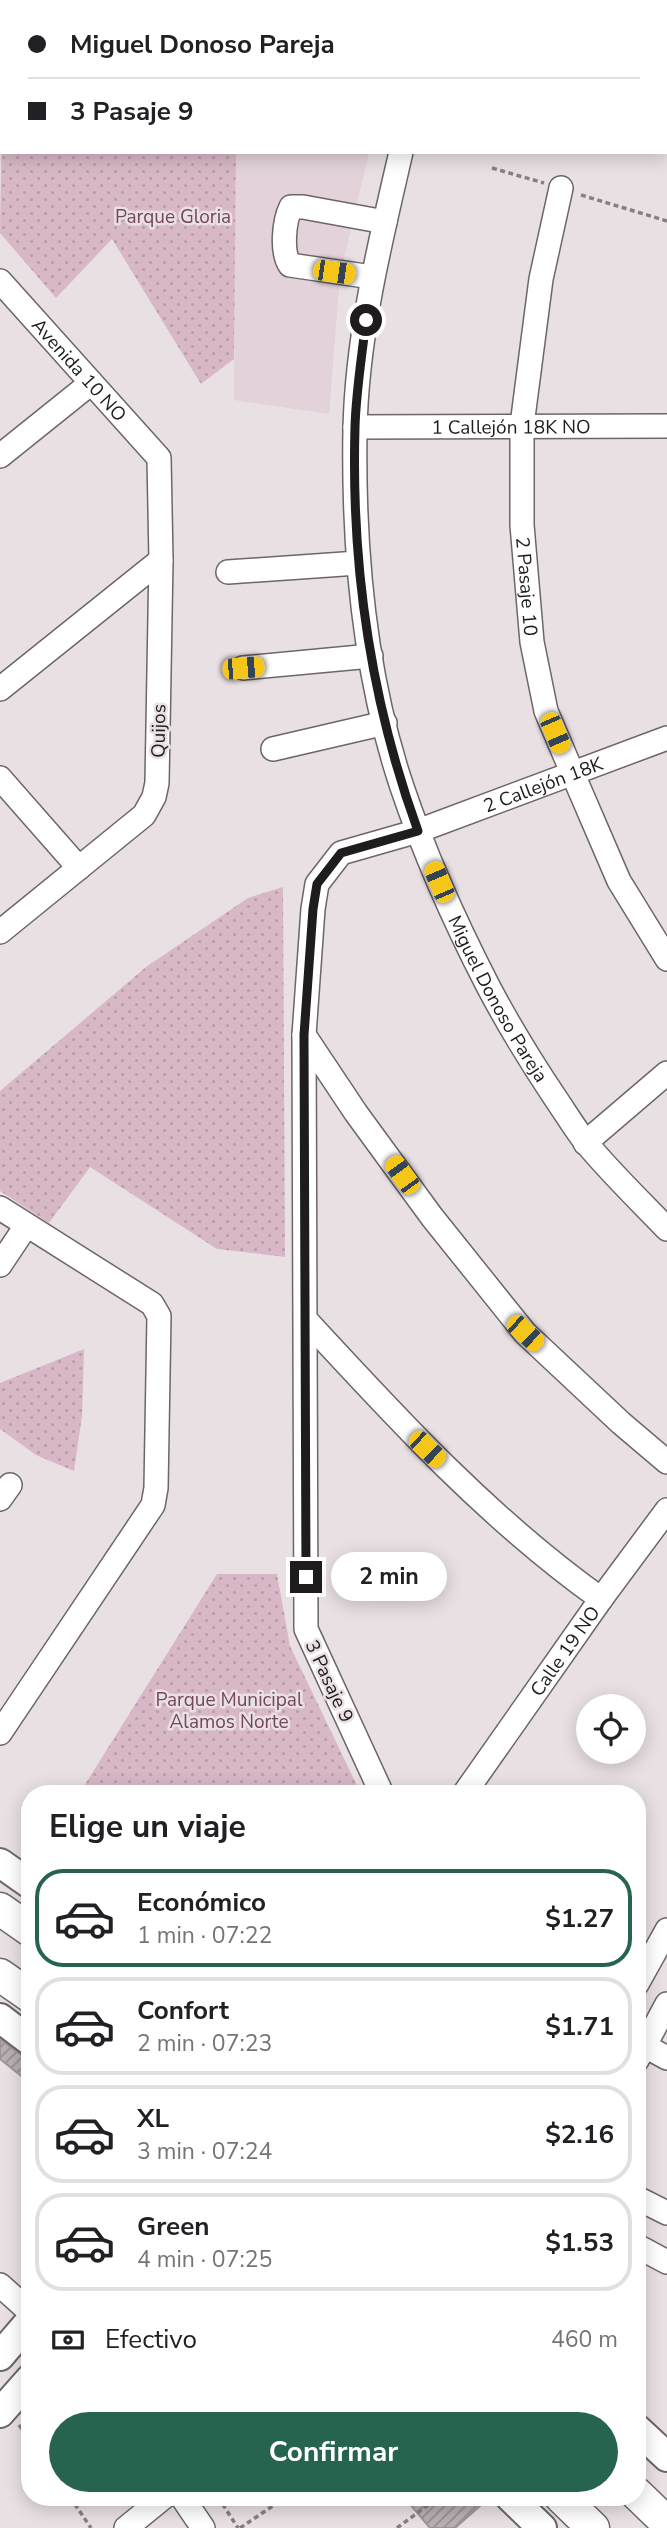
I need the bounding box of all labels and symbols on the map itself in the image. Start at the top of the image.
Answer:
park label: Parque Gloria [115,204,231,230]
car [312,259,357,285]
route start [350,304,382,336]
street label: Avenida 10 NO [25,313,132,428]
street label: 1 Callejón 18K NO [431,414,591,441]
street label: 2 Pasaje 10 [509,536,543,637]
car [222,656,265,680]
street label: Quijos [146,704,172,758]
car [538,710,573,756]
street label: 2 Callejón 18K [480,751,608,819]
car [422,859,457,905]
street label: Miguel Donoso Pareja [441,911,554,1088]
car [382,1152,423,1198]
car [503,1311,548,1355]
car [405,1427,450,1471]
callout: 2 min [330,1552,446,1602]
route end [290,1561,322,1593]
street label: Calle 19 NO [525,1601,606,1702]
street label: 3 Pasaje 9 [299,1636,359,1727]
park label: Parque Municipal Alamos Norte [155,1687,303,1735]

